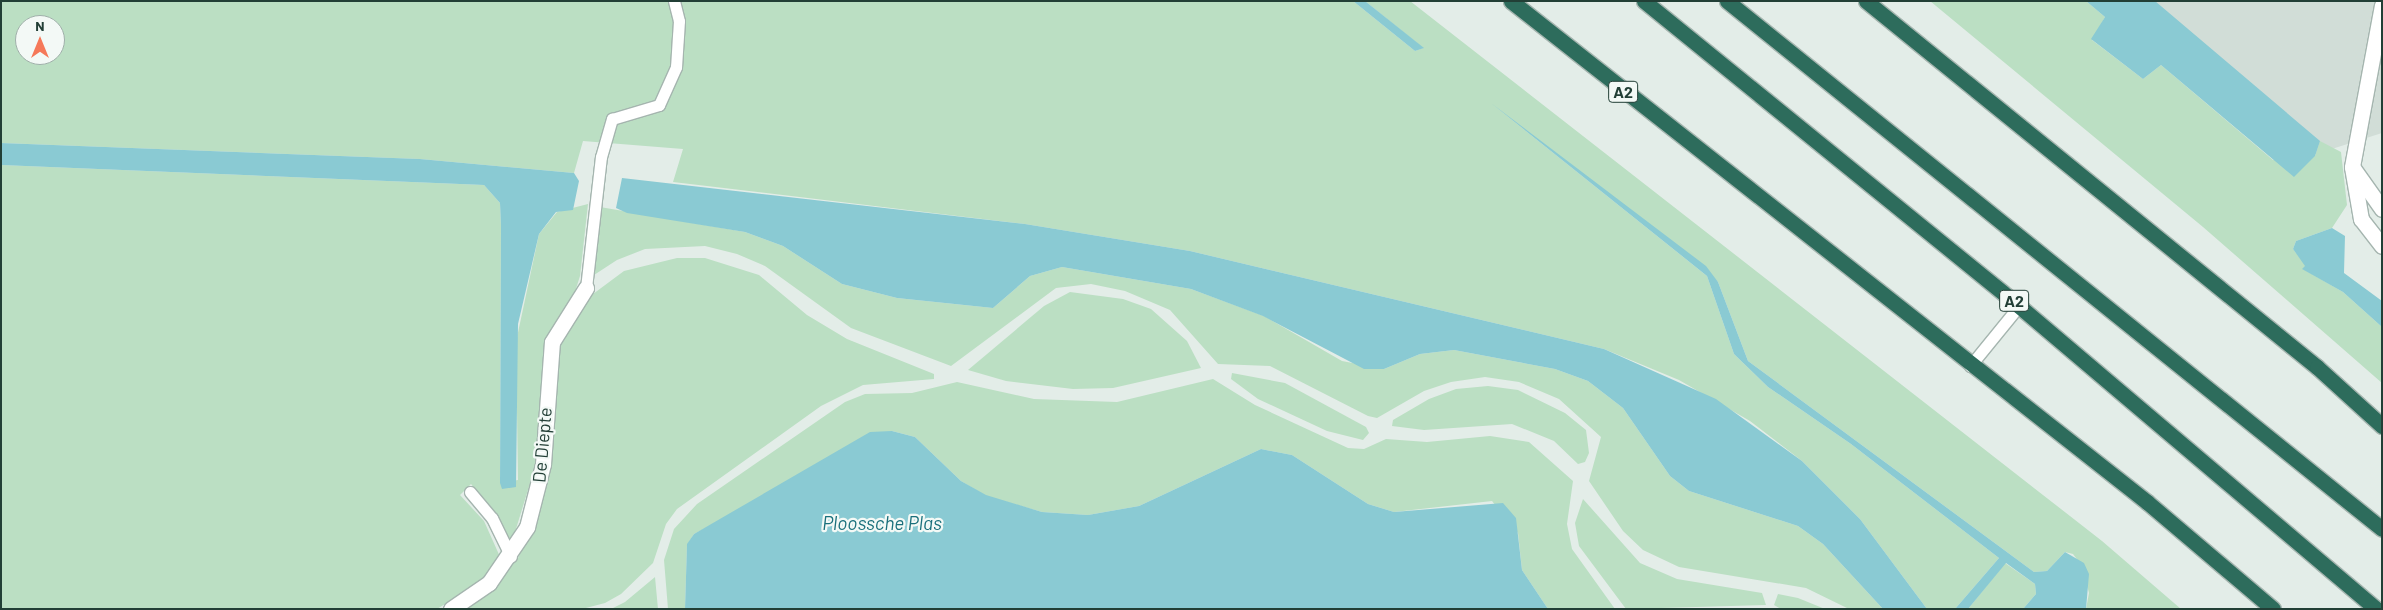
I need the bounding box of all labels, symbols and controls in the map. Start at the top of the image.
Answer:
north arrow [15,15,65,65]
text: N [35,17,45,34]
road number: A2 [1608,78,1638,105]
road number: A2 [1999,288,2029,314]
street label: De Diepte [528,406,556,484]
water label: Ploossche Plas [822,512,942,534]

